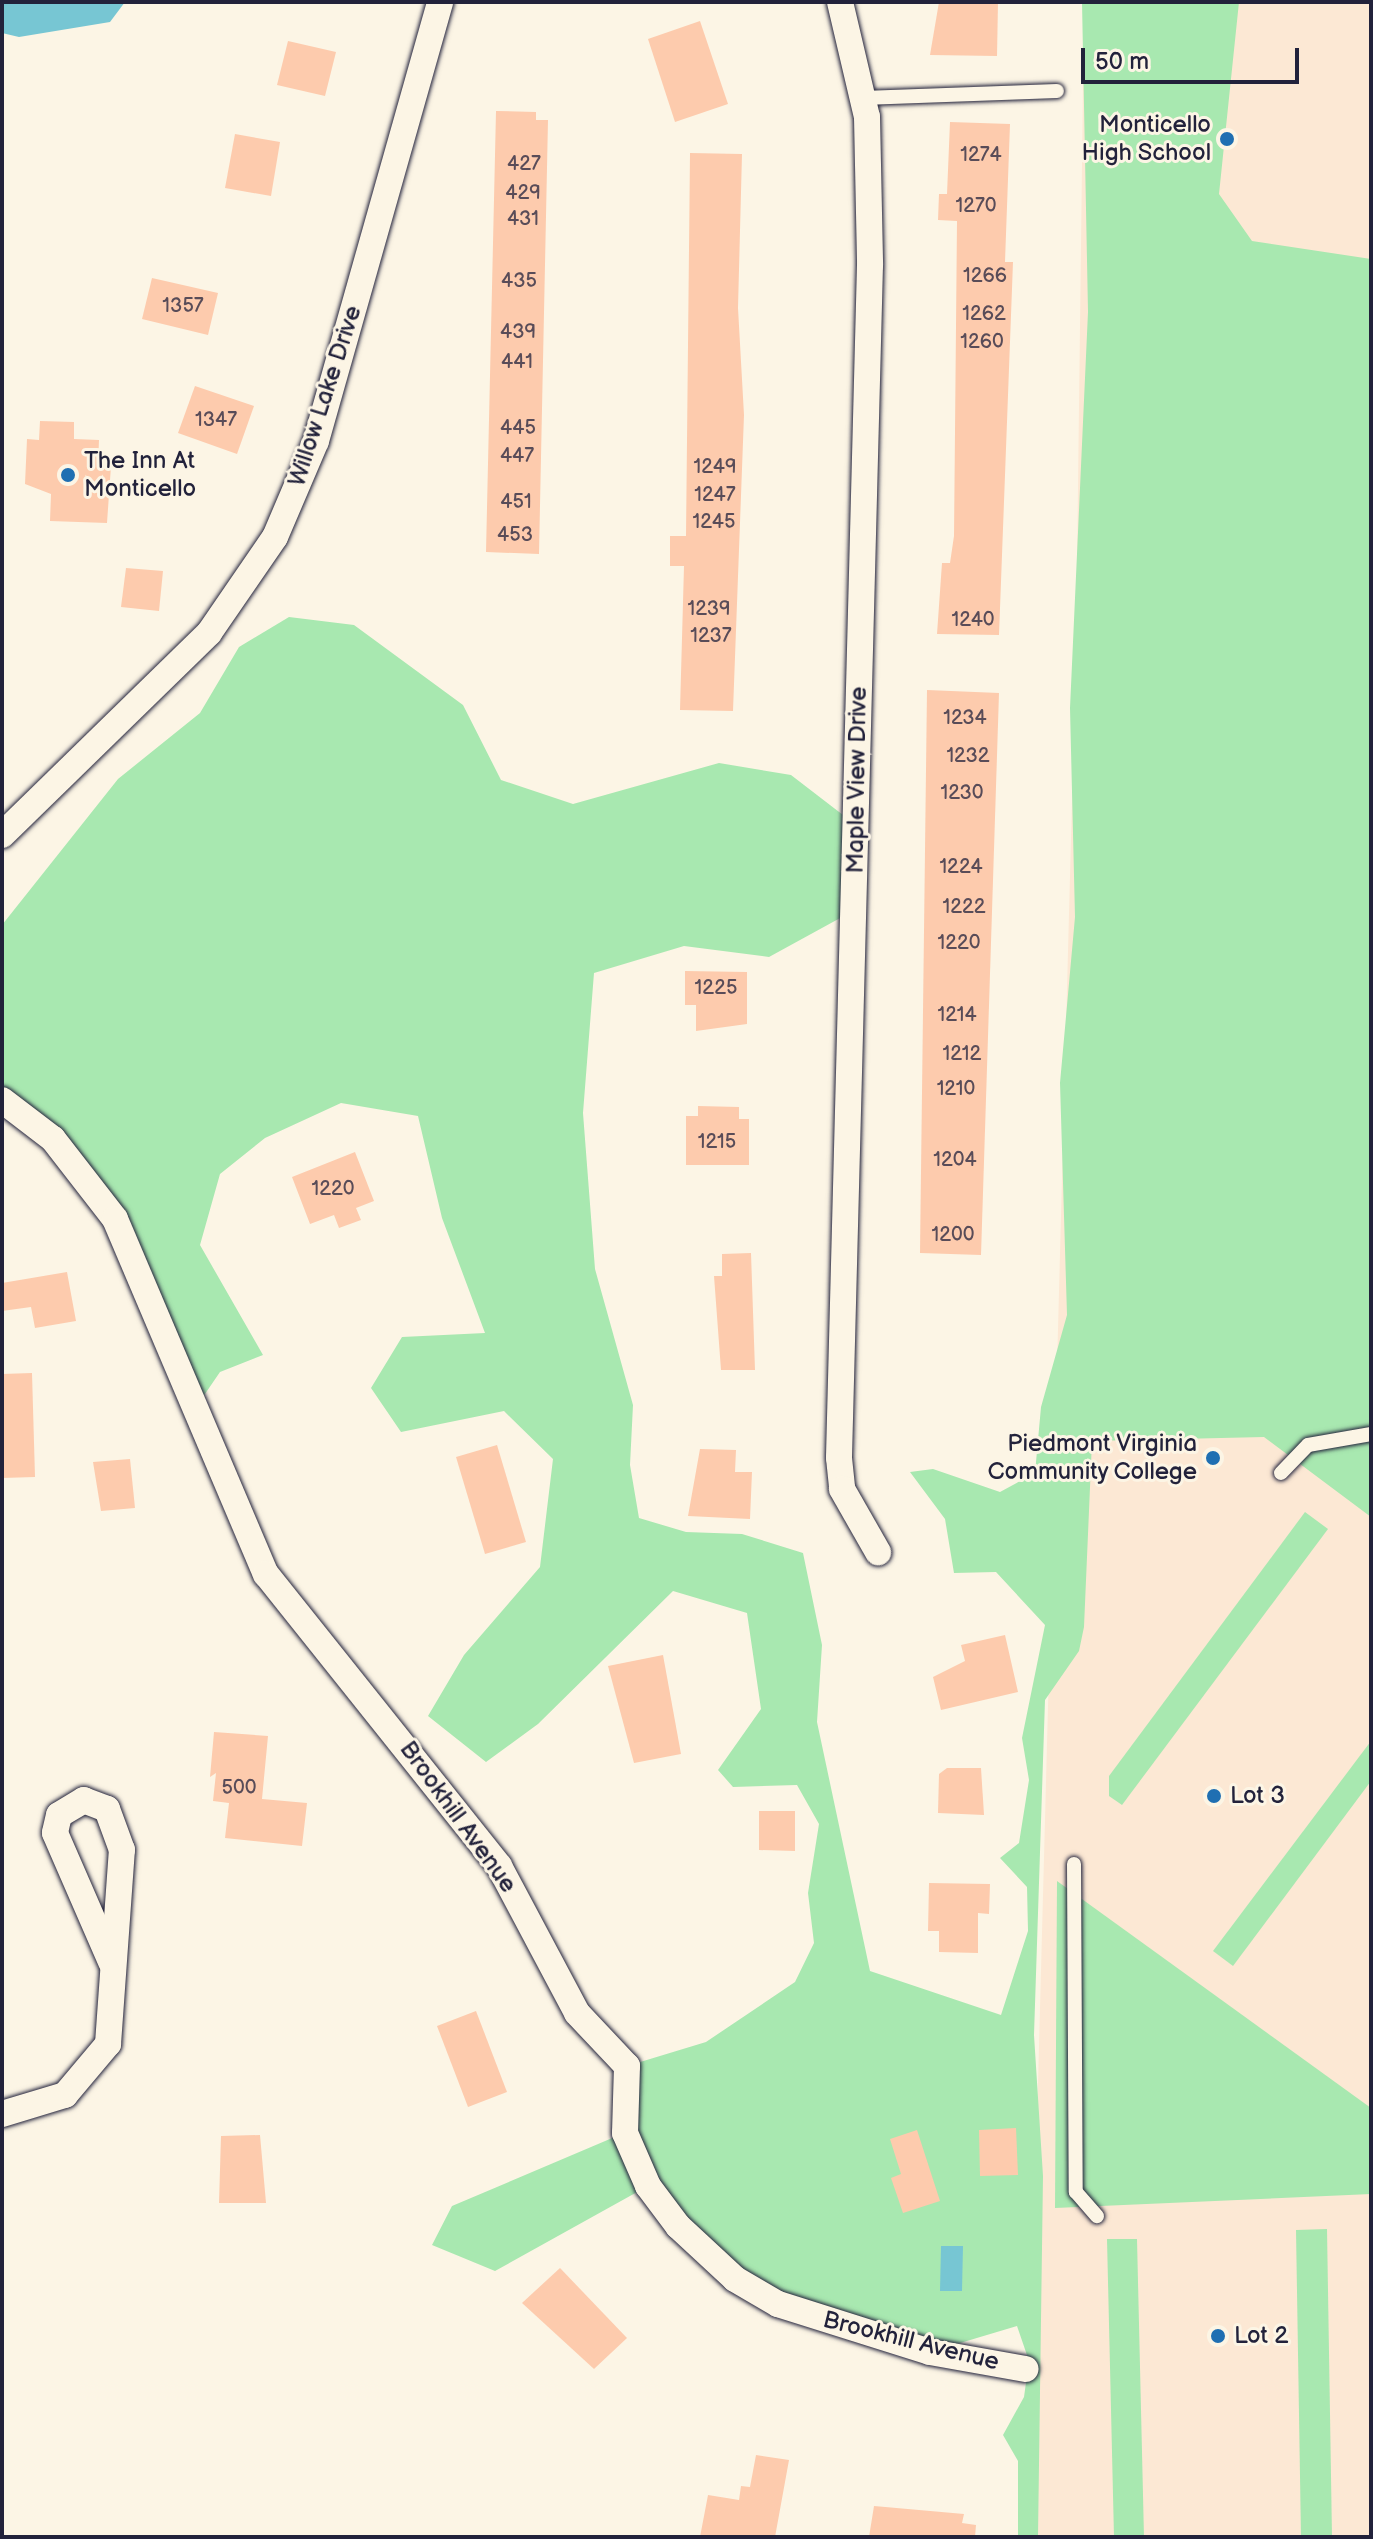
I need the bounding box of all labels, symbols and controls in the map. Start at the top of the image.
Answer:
scale bar [1085,32,1303,82]
text: 50 m [1095,47,1149,76]
place label: Monticello High School [1081,111,1211,167]
marker: Monticello High School [1218,130,1236,148]
house number: 1274 [960,143,1002,167]
house number: 427 [507,152,541,176]
house number: 429 [505,181,541,205]
house number: 1270 [955,194,997,218]
house number: 431 [507,207,539,231]
house number: 1266 [963,264,1007,288]
house number: 435 [501,269,537,293]
house number: 1357 [162,294,204,318]
street label: Willow Lake Drive [282,302,368,490]
house number: 1262 [962,302,1006,326]
house number: 439 [500,320,536,344]
house number: 1260 [960,330,1004,354]
house number: 441 [501,350,533,374]
house number: 1347 [195,408,237,432]
house number: 445 [500,416,536,440]
house number: 447 [500,444,534,468]
place label: The Inn At Monticello [84,447,196,503]
house number: 1249 [694,455,736,479]
marker: The Inn At Monticello [59,466,77,484]
house number: 1247 [694,483,736,507]
house number: 451 [500,490,532,514]
house number: 1245 [693,510,735,534]
house number: 453 [497,523,533,547]
house number: 1239 [688,597,730,621]
house number: 1240 [951,608,995,632]
house number: 1237 [690,624,732,648]
street label: Maple View Drive [841,686,873,874]
house number: 1234 [943,706,987,730]
house number: 1232 [946,744,990,768]
house number: 1230 [940,781,984,805]
house number: 1224 [939,855,983,879]
house number: 1222 [942,895,986,919]
house number: 1220 [937,931,981,955]
house number: 1225 [695,976,737,1000]
house number: 1214 [937,1003,977,1027]
house number: 1212 [943,1042,981,1066]
house number: 1210 [937,1077,975,1101]
house number: 1215 [698,1130,736,1154]
house number: 1204 [933,1148,977,1172]
house number: 1220 [311,1177,355,1201]
house number: 1200 [931,1223,975,1247]
place label: Piedmont Virginia Community College [986,1430,1197,1486]
marker: Piedmont Virginia Community College [1204,1449,1222,1467]
street label: Brookhill Avenue [393,1736,523,1898]
house number: 500 [222,1776,256,1800]
place label: Lot 3 [1230,1782,1285,1810]
marker: Lot 3 [1205,1787,1223,1805]
street label: Brookhill Avenue [820,2305,1002,2377]
place label: Lot 2 [1234,2322,1288,2350]
marker: Lot 2 [1209,2327,1227,2345]

